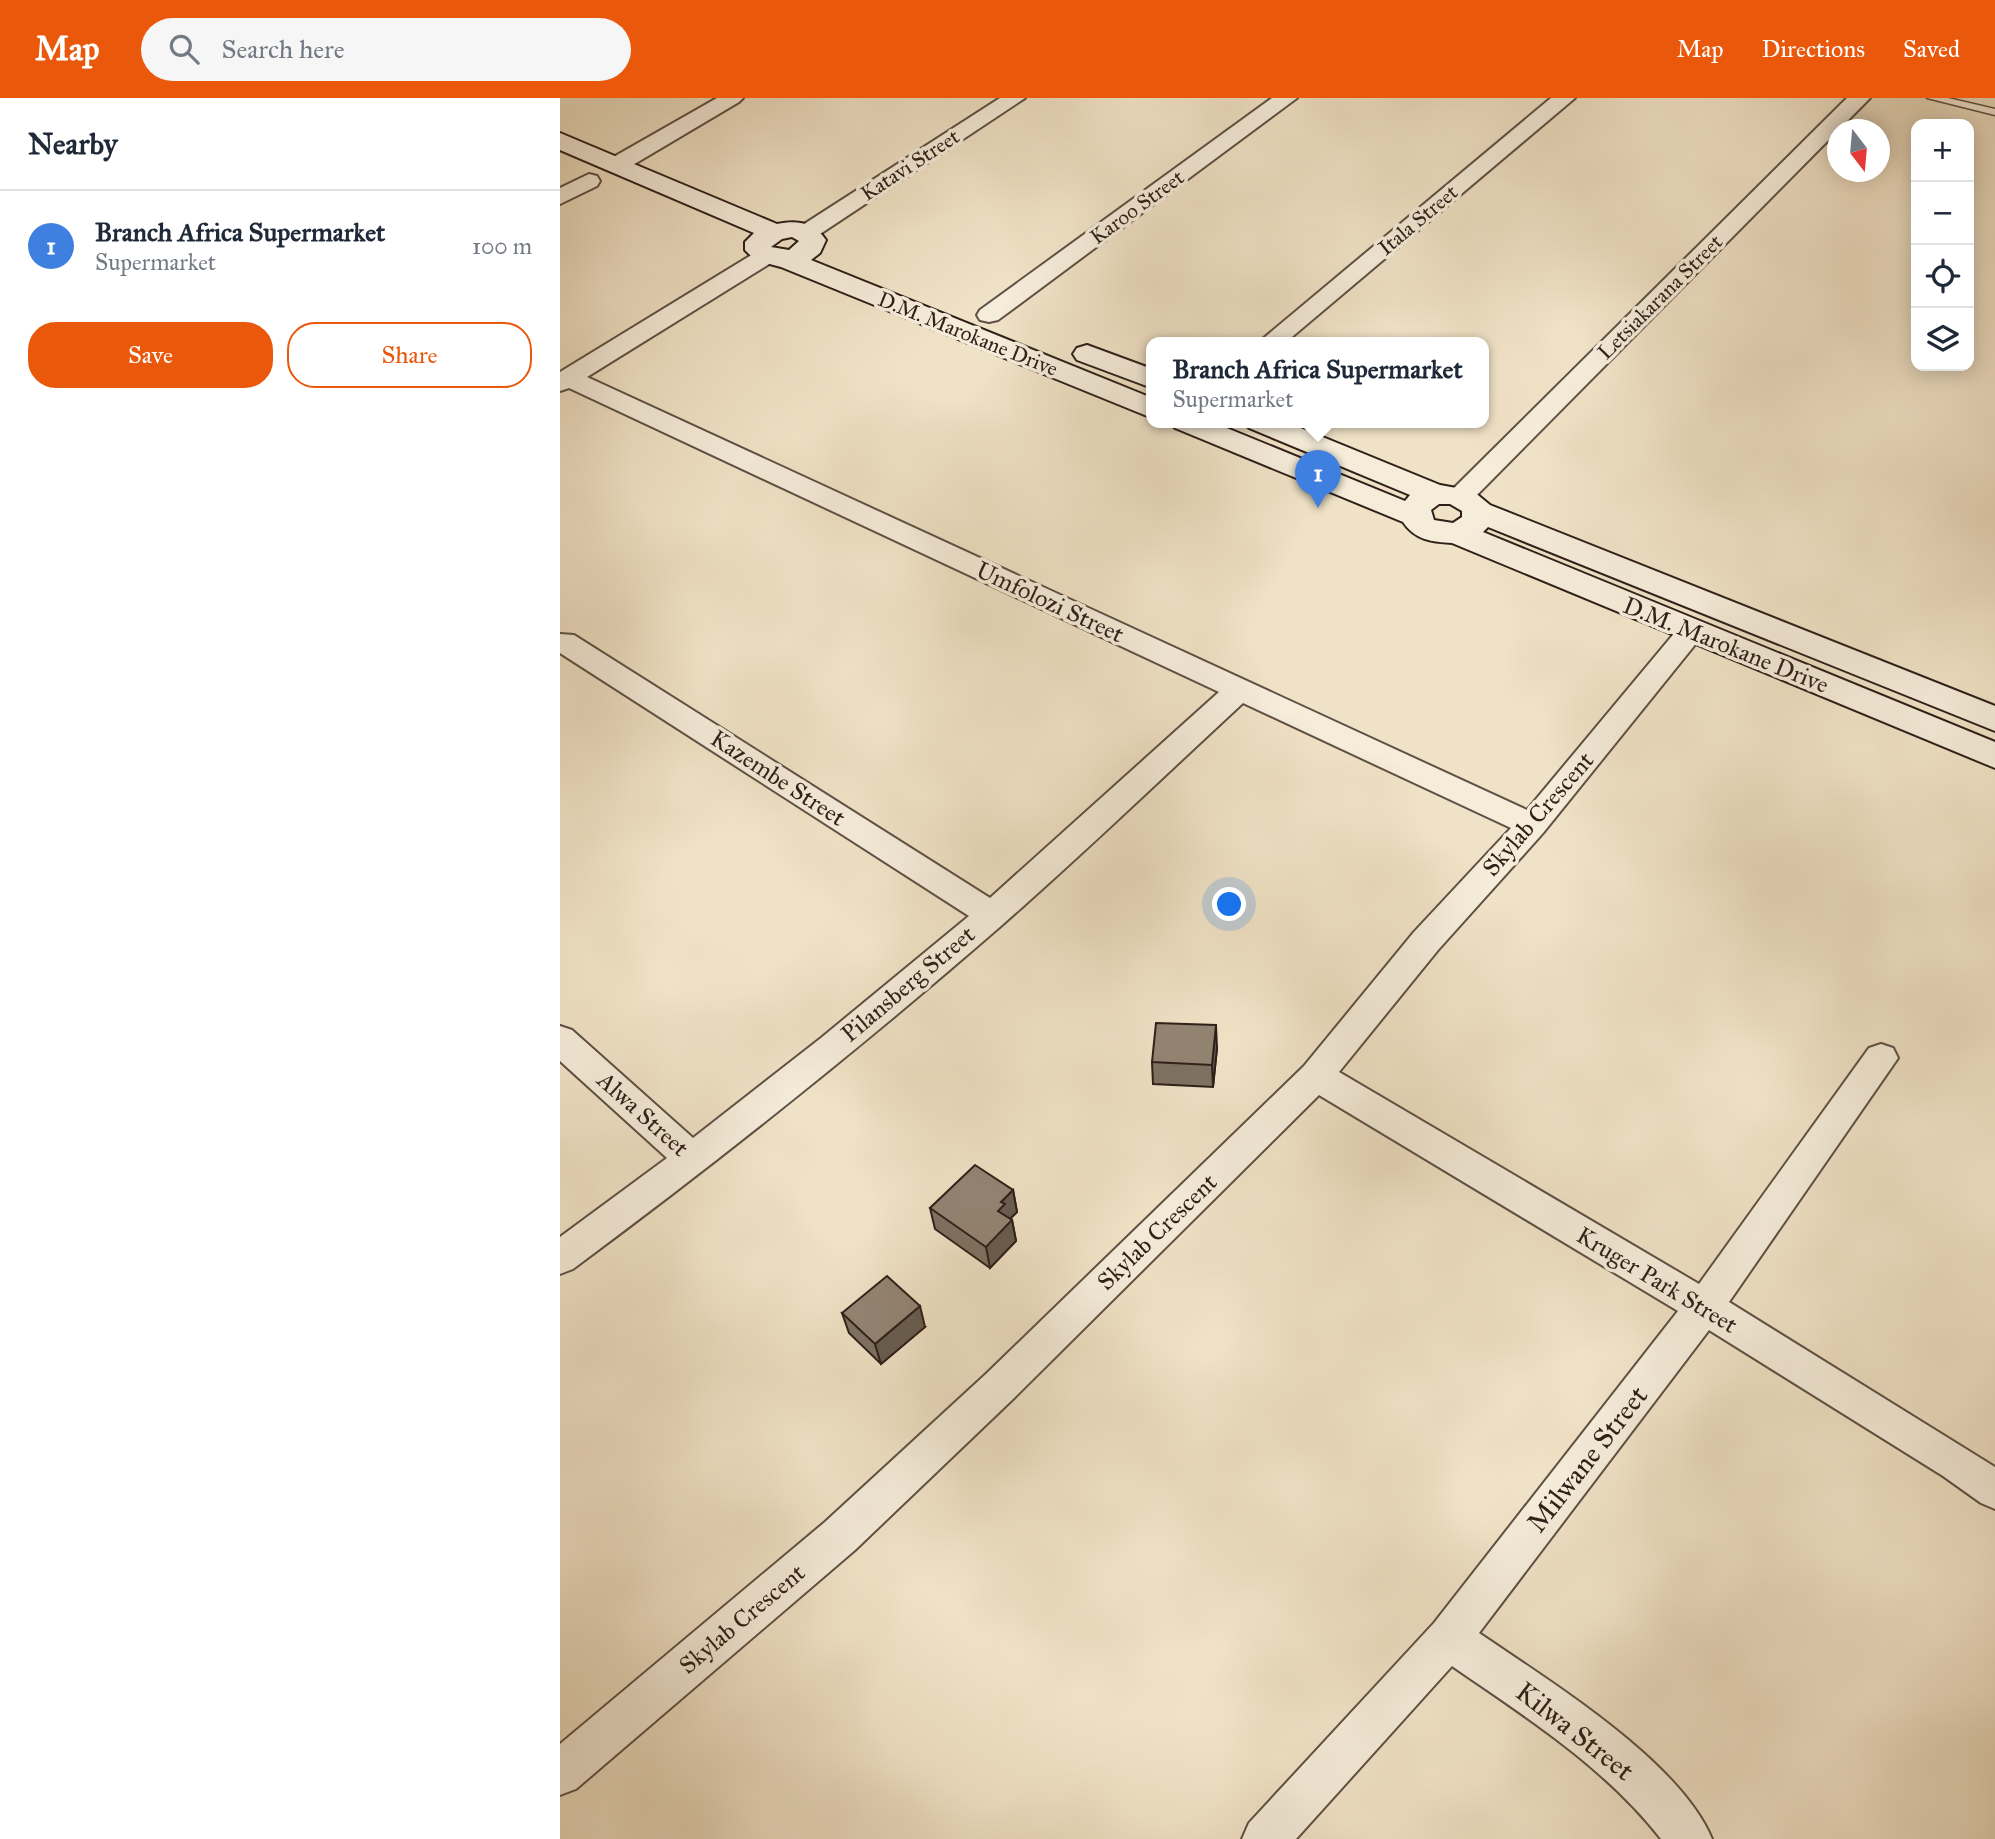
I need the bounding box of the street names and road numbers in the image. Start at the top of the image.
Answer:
street label: Katavi Street [856,123,965,207]
street label: Karoo Street [1085,164,1189,250]
street label: Itala Street [1373,179,1464,261]
street label: Letsiakarana Street [1592,229,1728,365]
street label: D.M. Marokane Drive [874,286,1062,382]
street label: Umfolozi Street [971,555,1129,650]
street label: D.M. Marokane Drive [1619,590,1833,700]
street label: Kazembe Street [705,723,851,833]
street label: Skylab Crescent [1476,745,1600,882]
street label: Pilansberg Street [835,919,981,1049]
street label: Alwa Street [590,1064,695,1163]
street label: Skylab Crescent [1091,1167,1224,1297]
street label: Kruger Park Street [1571,1220,1743,1340]
street label: Milwane Street [1519,1379,1655,1539]
street label: Skylab Crescent [673,1557,811,1680]
street label: Kilwa Street [1509,1674,1641,1788]

